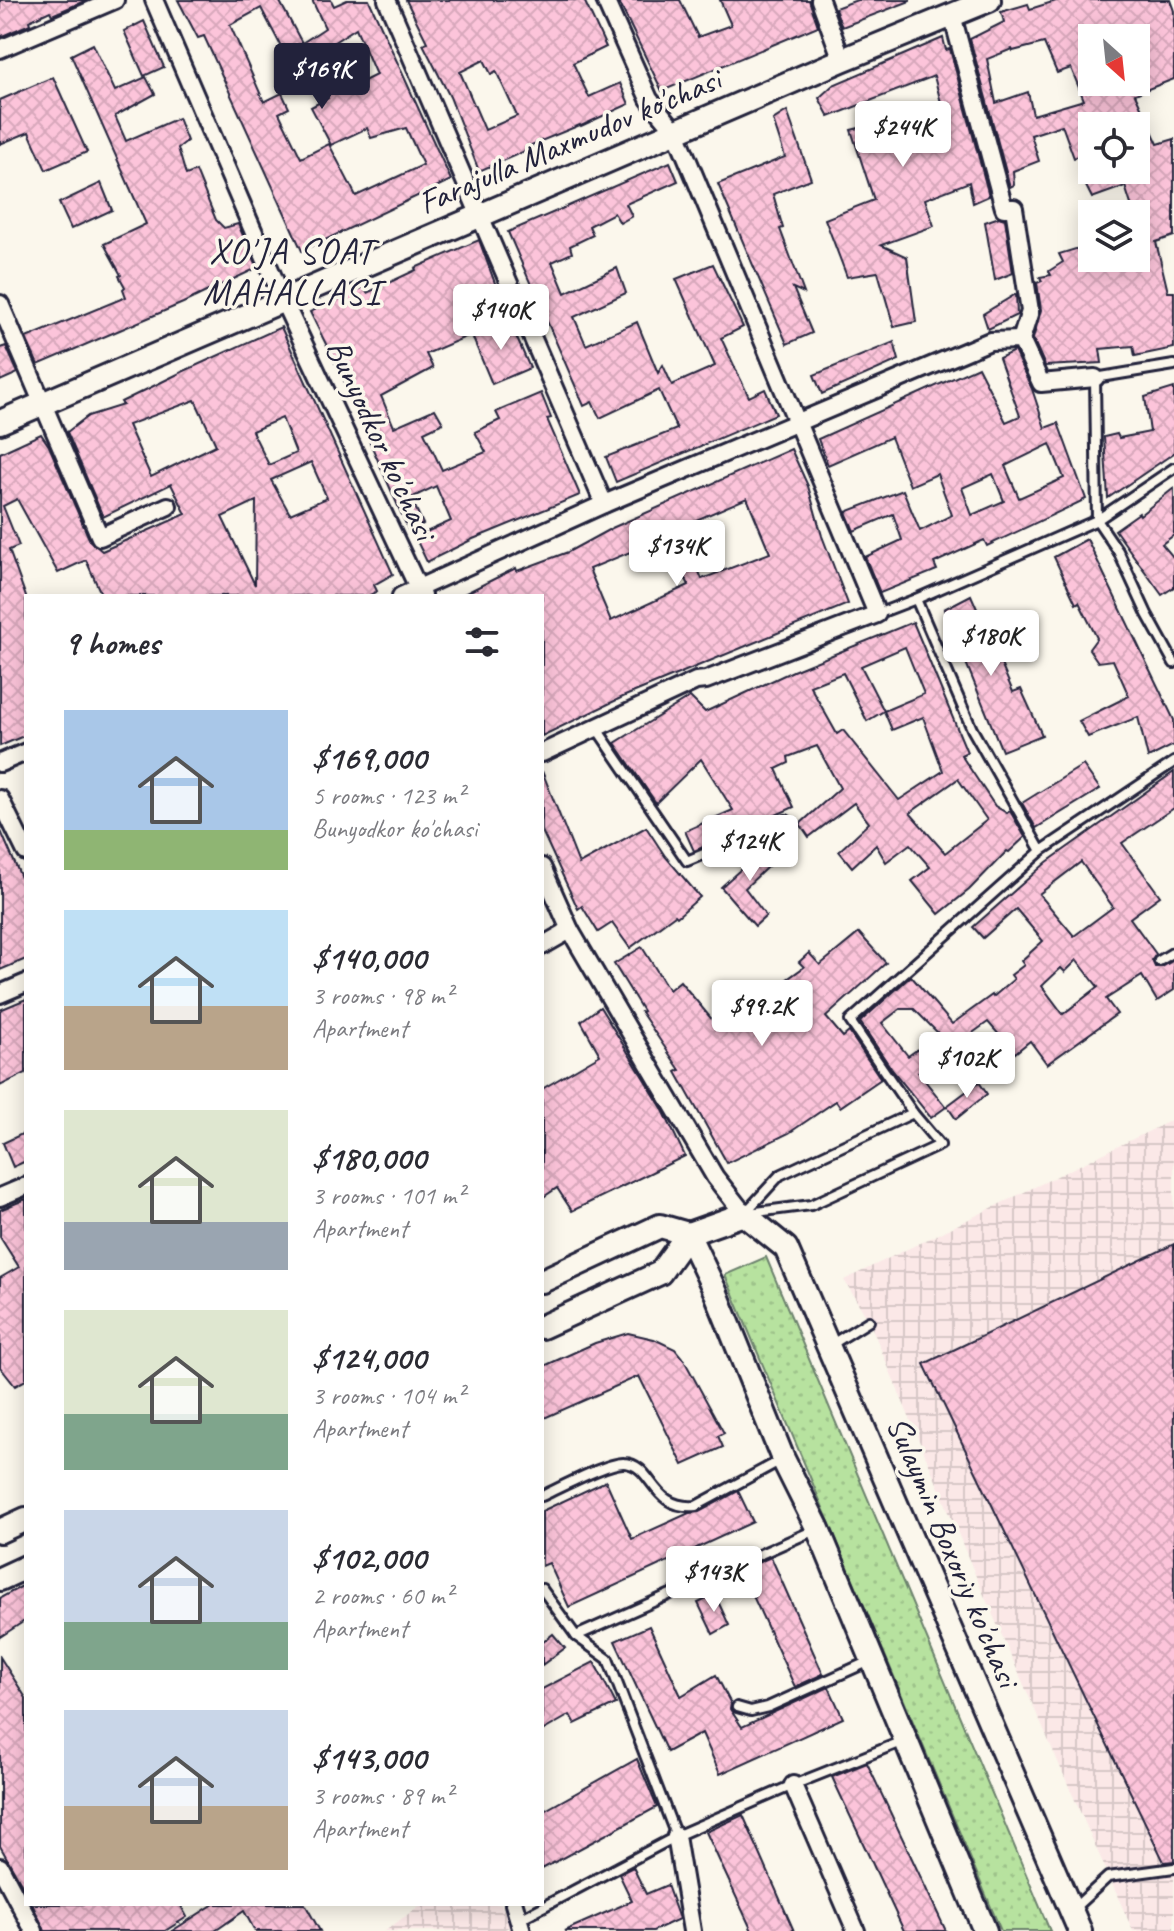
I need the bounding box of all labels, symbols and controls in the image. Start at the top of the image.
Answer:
north arrow [1078,24,1150,96]
map controls [1078,24,1150,272]
pin: $169K [266,43,378,111]
text: $169K [292,52,352,85]
street label: Farajulla Maxmudov ko'chasi [412,56,730,224]
pin: $244K [847,101,959,169]
text: $244K [873,110,933,143]
button: locate [1078,112,1150,184]
button: layers [1078,200,1150,272]
district label: XO'JA SOAT MAHALLASI [203,228,387,315]
pin: $140K [445,284,557,352]
text: $140K [471,293,531,326]
street label: Bunyodkor ko'chasi [316,332,448,550]
pin: $134K [621,520,733,588]
text: $134K [647,529,707,562]
pin: $180K [935,610,1047,678]
text: $180K [961,619,1021,652]
icon: filters [460,620,504,664]
text: 9 homes [64,621,160,664]
text: $169,000 [312,736,426,779]
icon: home [128,742,224,838]
text: 5 rooms · 123 m² [312,779,464,812]
text: Bunyodkor ko'chasi [312,812,477,845]
pin: $124K [694,815,806,883]
text: $124K [720,824,780,857]
text: $140,000 [312,936,426,979]
icon: home [128,942,224,1038]
text: 3 rooms · 98 m² [312,979,453,1012]
pin: $99.2K [697,980,827,1048]
text: $99.2K [730,989,794,1022]
text: Apartment [312,1012,408,1045]
pin: $102K [911,1032,1023,1100]
text: $102K [937,1041,997,1074]
text: $180,000 [312,1136,426,1179]
icon: home [128,1142,224,1238]
text: 3 rooms · 101 m² [312,1179,464,1212]
text: Apartment [312,1212,408,1245]
text: $124,000 [312,1336,426,1379]
icon: home [128,1342,224,1438]
text: 3 rooms · 104 m² [312,1379,464,1412]
street label: Sulaymin Boxoriy ko'chasi [877,1410,1031,1696]
text: Apartment [312,1412,408,1445]
text: $102,000 [312,1536,426,1579]
icon: home [128,1542,224,1638]
pin: $143K [658,1546,770,1614]
text: $143K [684,1555,744,1588]
text: 2 rooms · 60 m² [312,1579,453,1612]
text: Apartment [312,1612,408,1645]
text: $143,000 [312,1736,426,1779]
icon: home [128,1742,224,1838]
text: 3 rooms · 89 m² [312,1779,453,1812]
text: Apartment [312,1812,408,1845]

